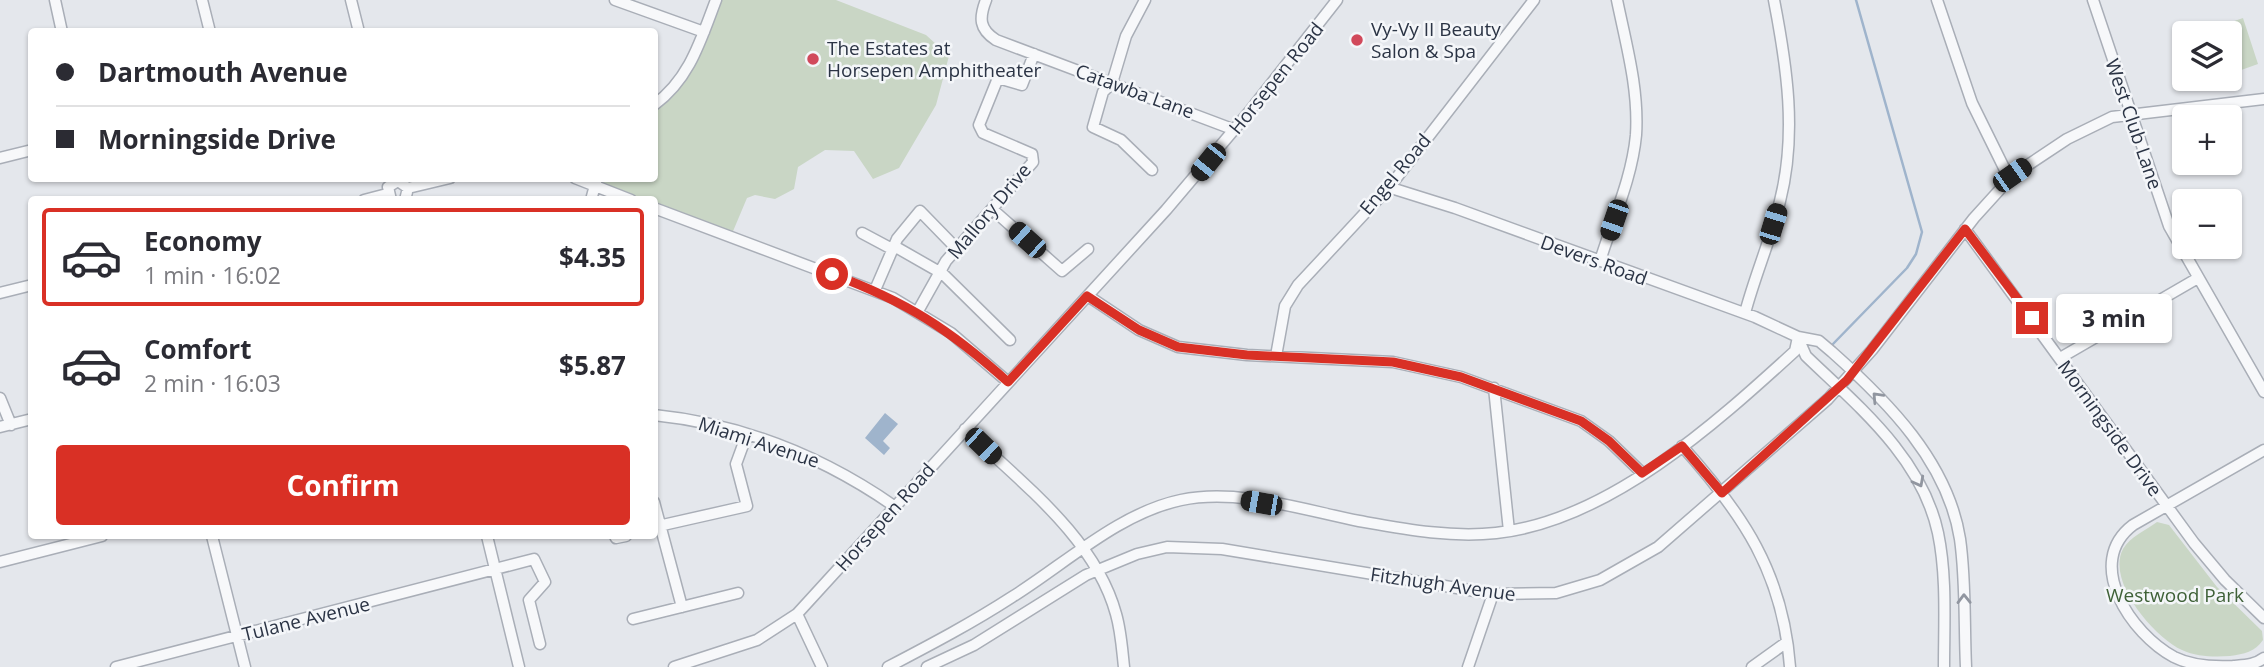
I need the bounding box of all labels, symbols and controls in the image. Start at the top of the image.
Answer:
place label: Vy-Vy II Beauty Salon & Spa [1371,16,1501,64]
street label: Horsepen Road [1223,17,1329,139]
map controls [2172,21,2242,259]
button: layers [2172,21,2242,91]
marker: Vy-Vy II Beauty Salon & Spa [1349,32,1365,48]
place label: The Estates at Horsepen Amphitheater [827,35,1042,83]
marker: The Estates at Horsepen Amphitheater [805,51,821,67]
text: Dartmouth Avenue [98,54,348,90]
street label: West Club Lane [2099,55,2169,193]
street label: Catawba Lane [1072,57,1198,125]
button: + [2172,105,2242,175]
text: Morningside Drive [98,121,336,157]
street label: Engel Road [1353,128,1437,220]
car [1187,139,1230,185]
car [1989,154,2036,196]
street label: Mallory Drive [941,158,1037,264]
button: − [2172,189,2242,259]
car [1598,197,1631,243]
car [1757,201,1790,247]
car [1005,218,1050,262]
text: Economy [144,223,262,259]
icon: car [60,226,123,289]
street label: Devers Road [1537,229,1651,291]
text: $4.35 [559,239,626,275]
route start [816,258,848,290]
text: 1 min · 16:02 [144,259,281,291]
callout: 3 min [2056,294,2172,342]
route end [2016,302,2048,334]
text: 3 min [2082,302,2146,334]
text: Comfort [144,331,251,367]
icon: car [60,334,123,397]
text: $5.87 [559,347,626,383]
street label: Morningside Drive [2052,355,2168,501]
text: 2 min · 16:03 [144,367,281,399]
one-way arrow [1872,392,1885,405]
street label: Miami Avenue [695,410,823,474]
car [961,424,1006,468]
button: Confirm [56,445,630,525]
street label: Horsepen Road [829,457,941,577]
one-way arrow [1911,475,1924,488]
car [1239,489,1284,517]
street label: Fitzhugh Avenue [1369,561,1517,607]
park label: Westwood Park [2106,582,2244,608]
street label: Tulane Avenue [239,591,373,647]
one-way arrow [1956,593,1971,604]

